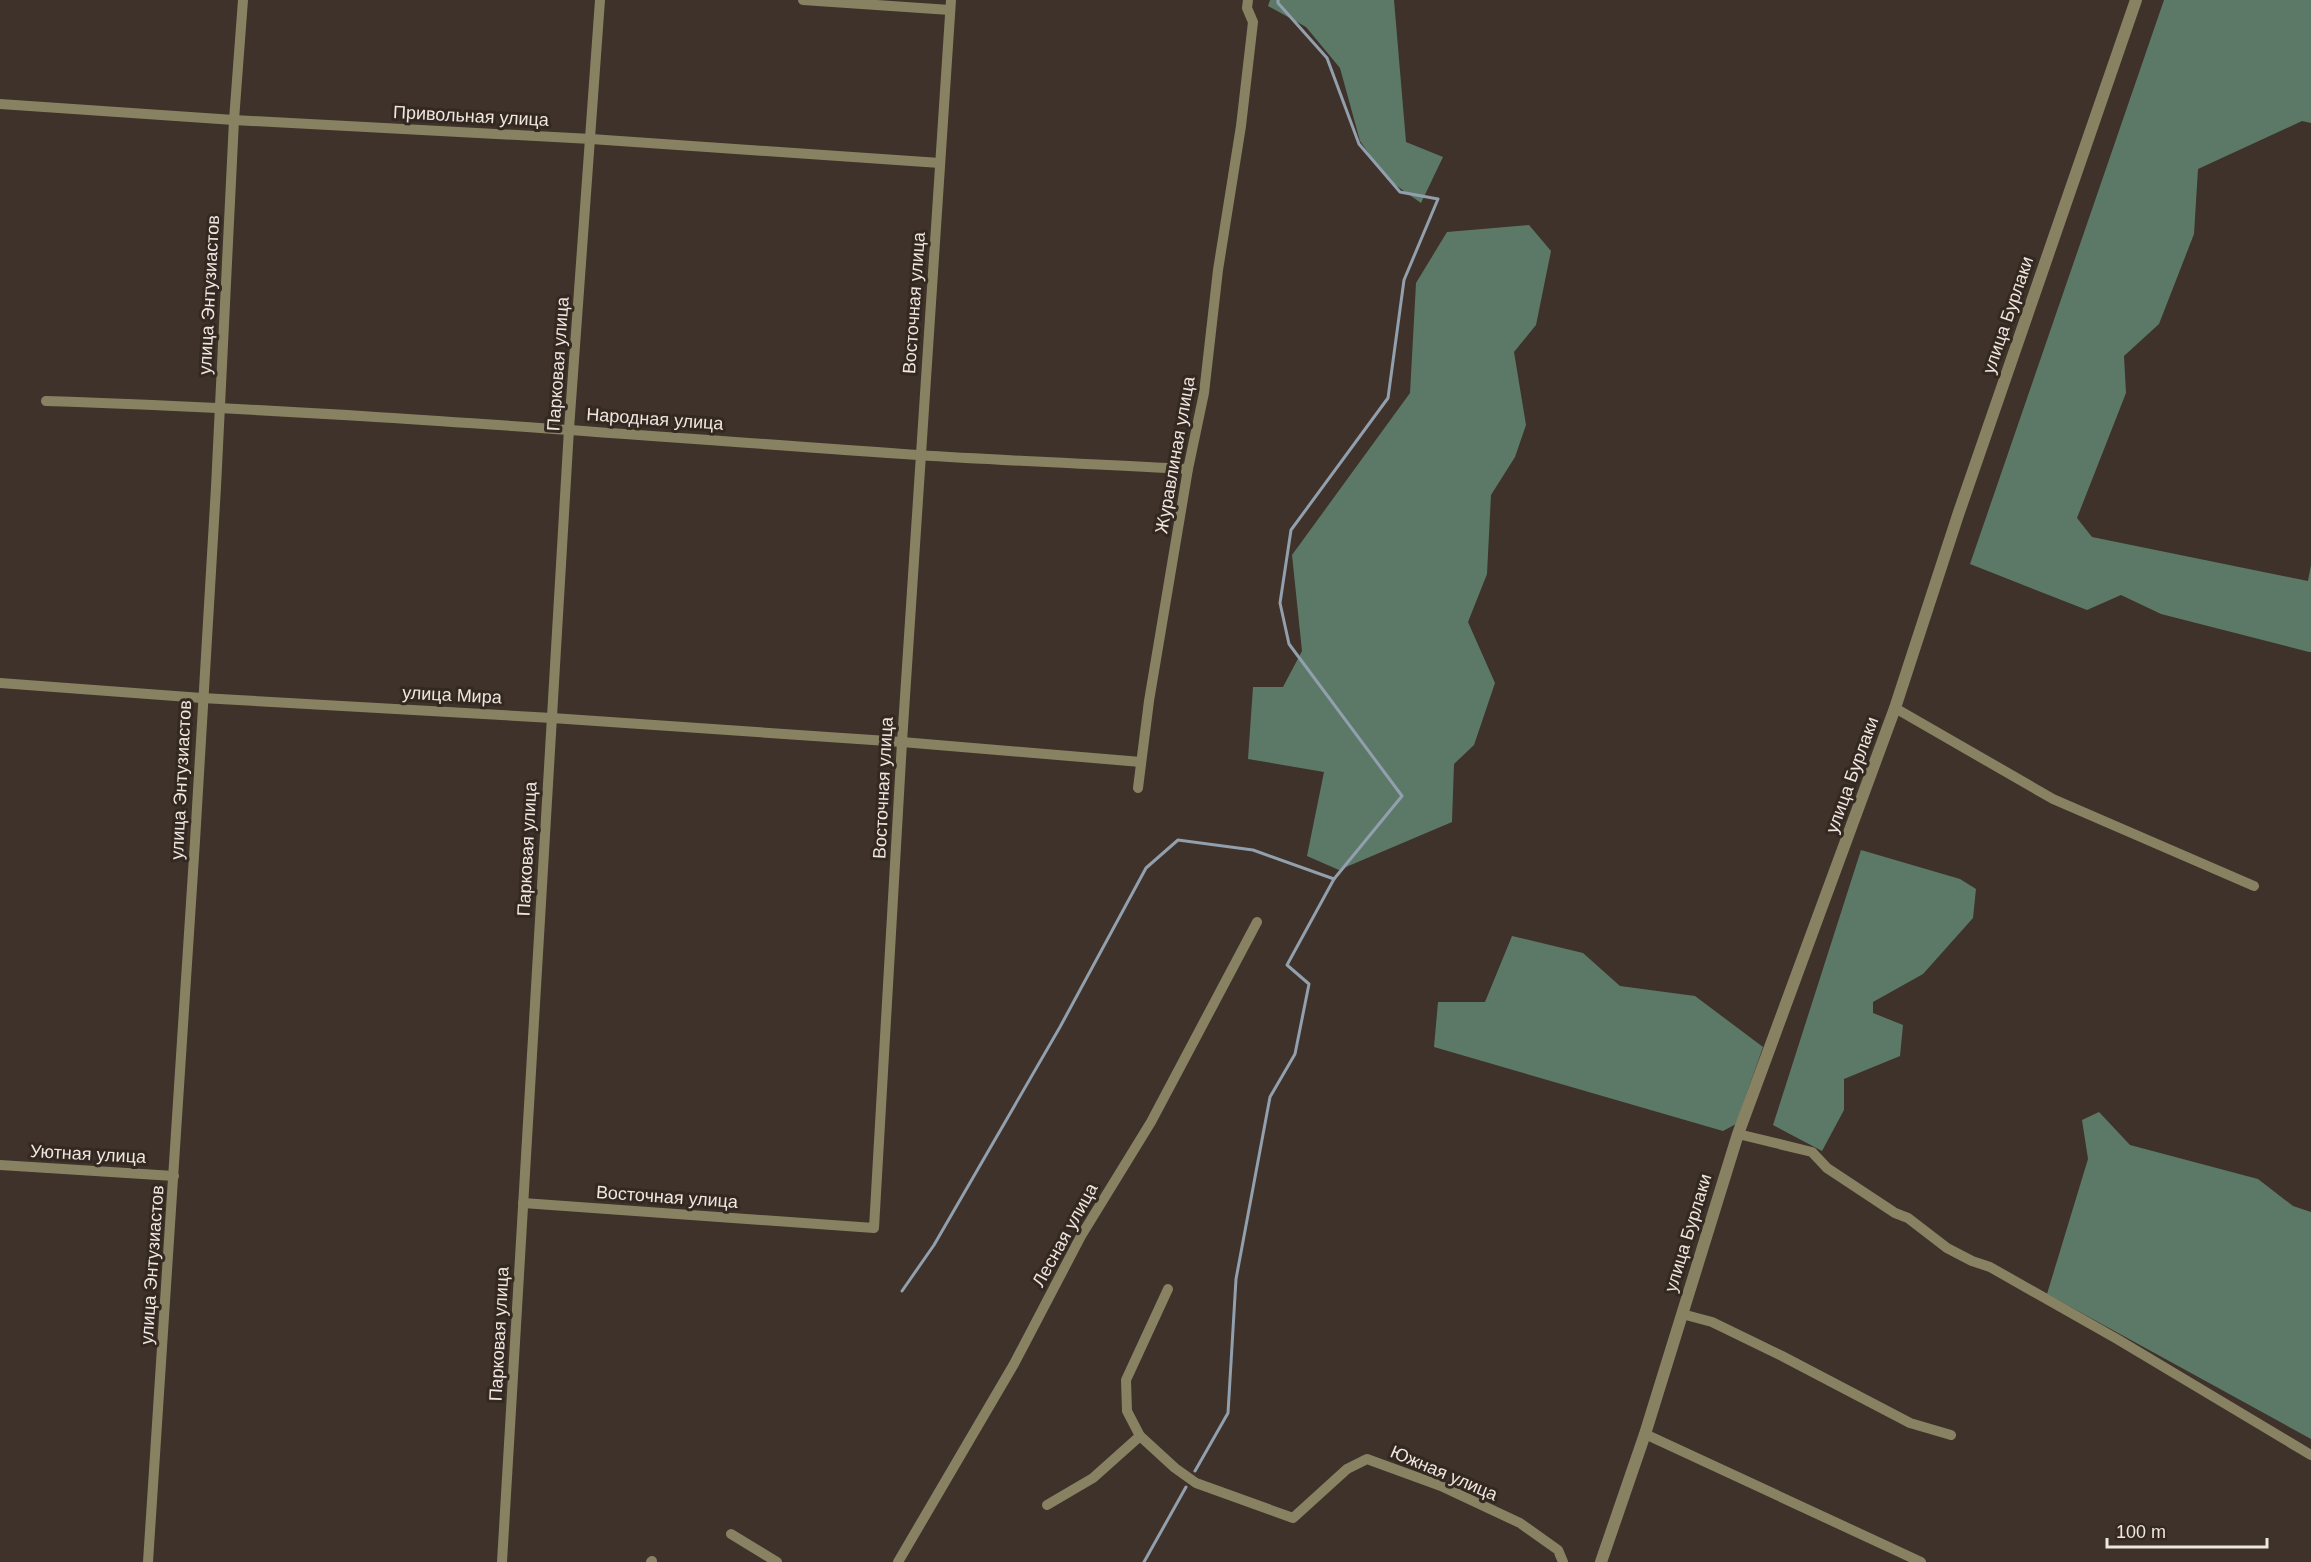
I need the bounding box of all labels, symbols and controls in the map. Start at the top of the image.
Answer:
street label: Привольная улица [393,102,550,130]
street label: улица Энтузиастов [195,215,223,375]
street label: Восточная улица [899,230,929,375]
street label: улица Бурлаки [1979,254,2037,376]
street label: Парковая улица [543,295,573,432]
street label: Журавлиная улица [1151,374,1199,535]
street label: Народная улица [586,404,725,434]
street label: улица Мира [402,682,503,708]
street label: улица Энтузиастов [167,700,195,860]
street label: улица Бурлаки [1822,714,1882,836]
street label: Восточная улица [869,715,897,860]
street label: Парковая улица [513,780,541,917]
street label: Уютная улица [29,1141,148,1167]
street label: улица Бурлаки [1661,1171,1715,1295]
street label: Лесная улица [1028,1179,1102,1290]
street label: Восточная улица [595,1182,740,1212]
street label: улица Энтузиастов [136,1185,168,1345]
street label: Парковая улица [485,1265,513,1402]
street label: Южная улица [1387,1441,1501,1505]
scale bar [2107,1511,2268,1549]
text: 100 m [2116,1522,2166,1542]

